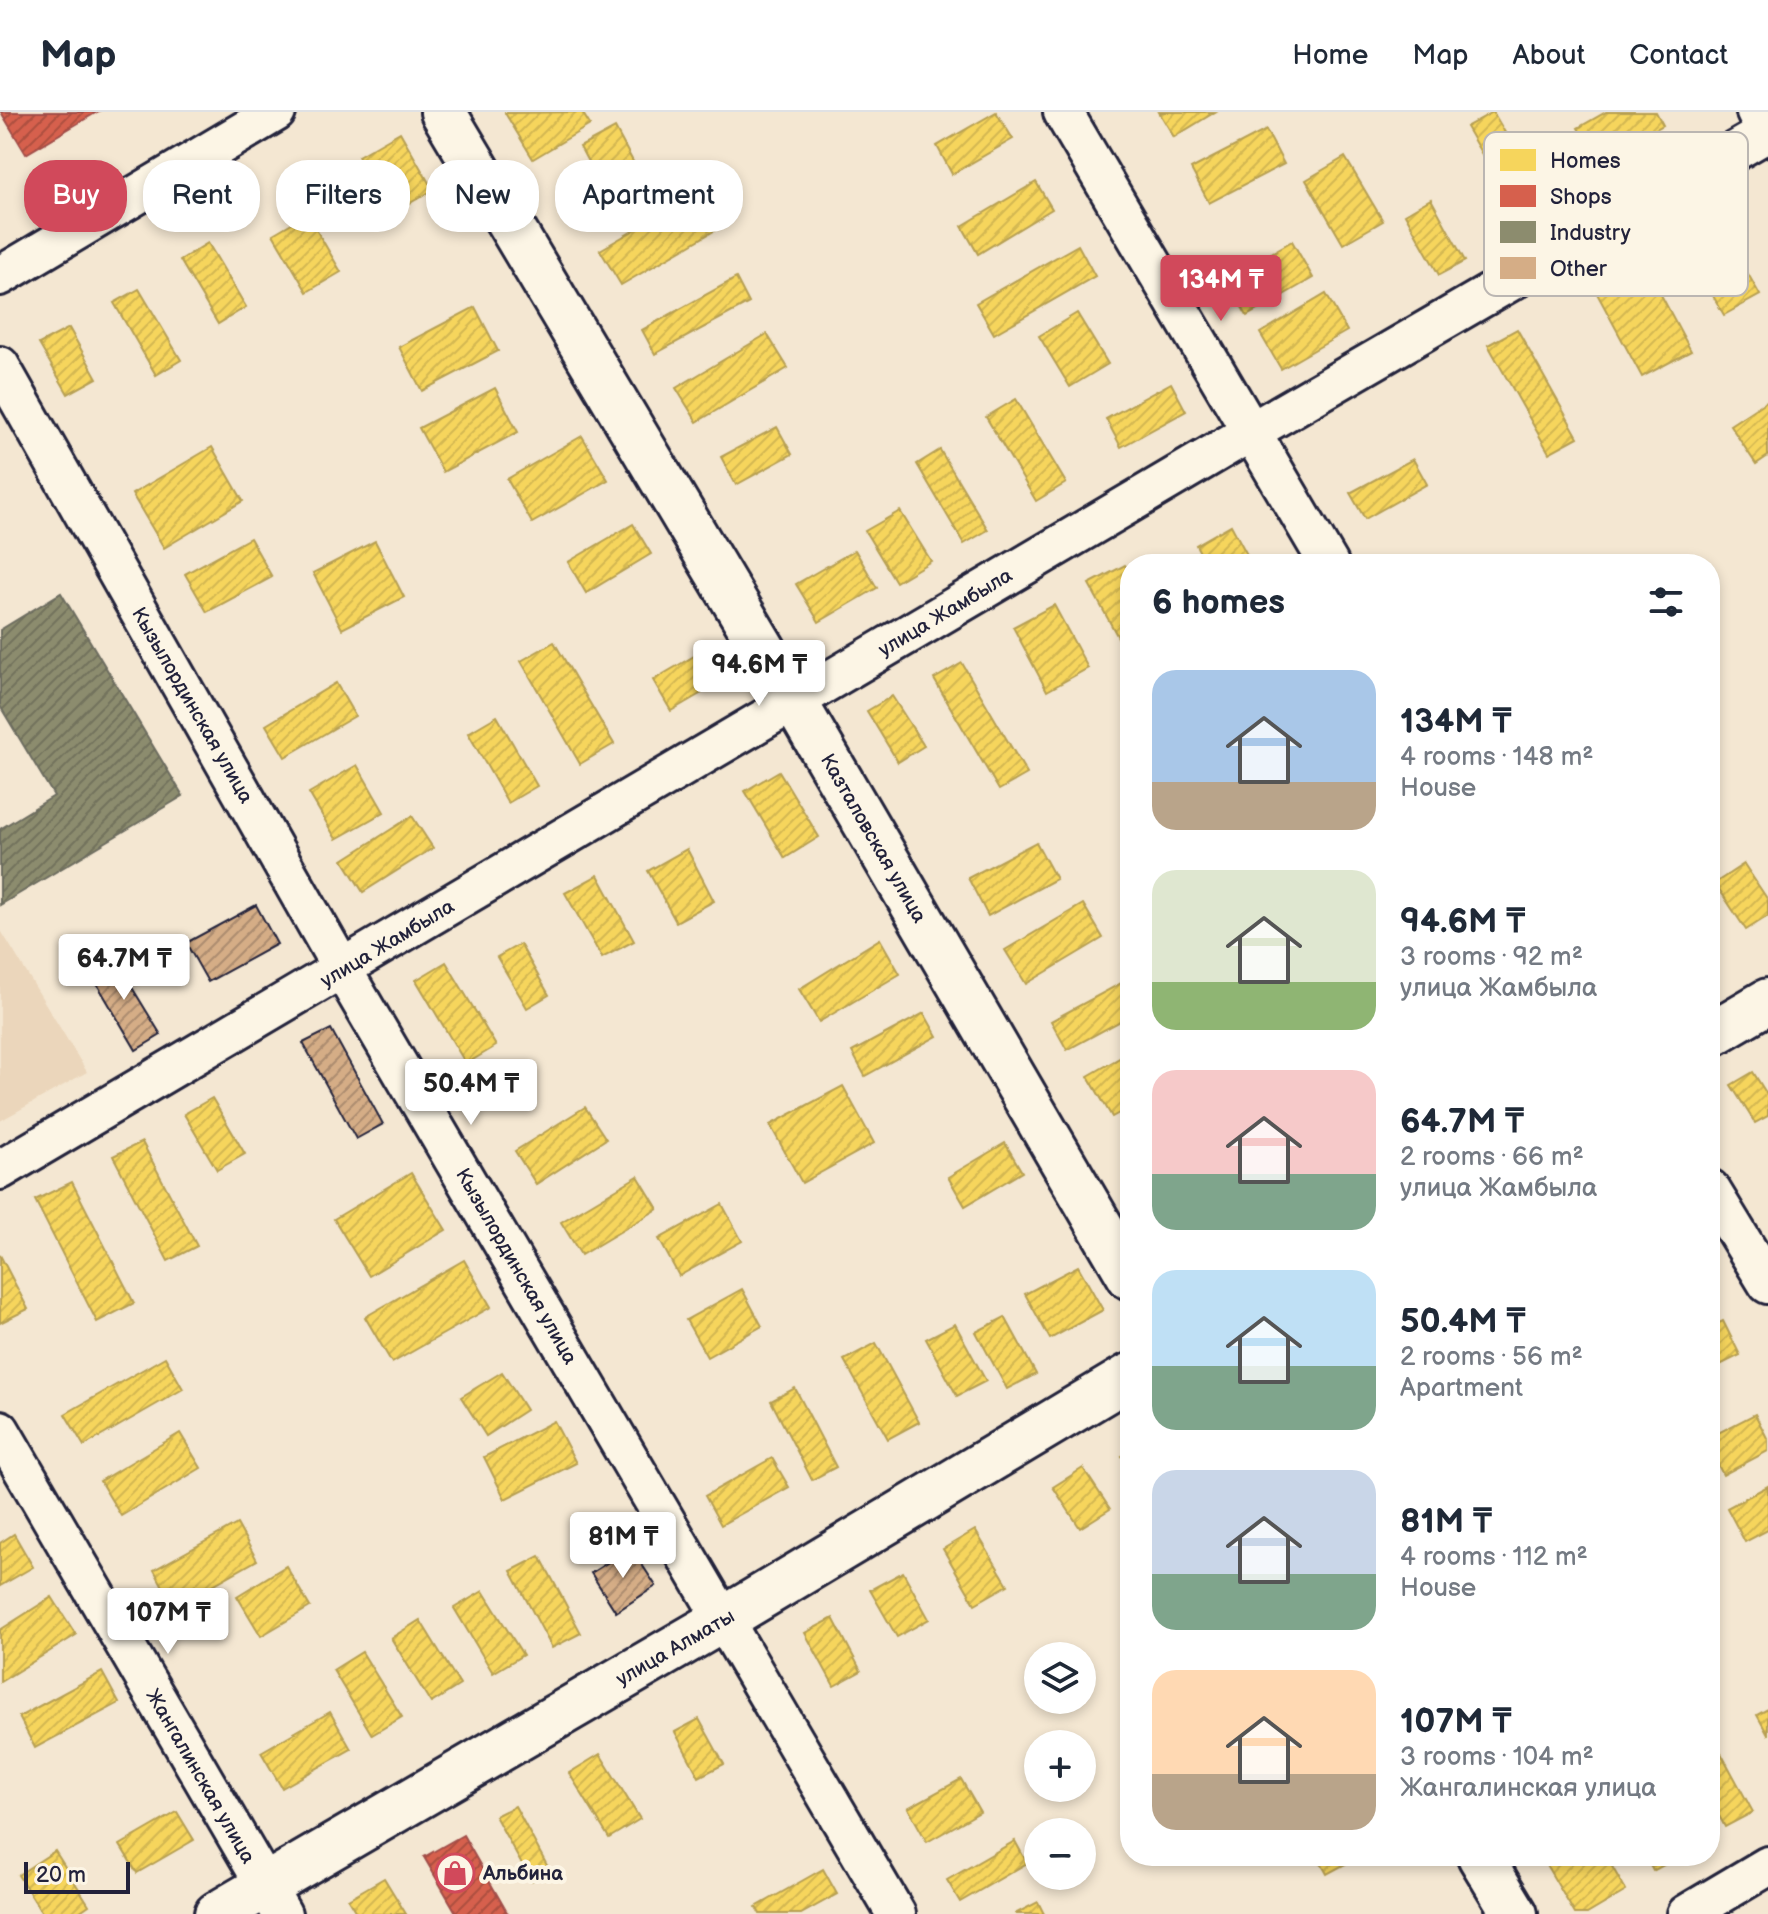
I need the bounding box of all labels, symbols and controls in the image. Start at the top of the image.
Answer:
text: Map [40,33,116,78]
text: Home [1292,39,1368,72]
text: Map [1412,39,1469,72]
text: About [1513,39,1585,72]
text: Contact [1629,39,1728,72]
legend [1484,132,1748,296]
text: Homes [1550,148,1621,175]
chip: Buy [24,160,127,232]
chip: Rent [143,160,260,232]
chip: Filters [276,160,410,232]
chip: New [426,160,539,232]
chip: Apartment [555,160,743,232]
text: Shops [1550,184,1612,211]
text: Industry [1550,220,1631,247]
pin: 134M ₸ [1156,255,1286,323]
text: Other [1550,256,1608,283]
text: 134M ₸ [1178,265,1264,296]
street label: улица Жамбыла [874,563,1017,662]
icon: filters [1644,580,1688,624]
text: 6 homes [1152,582,1285,623]
street label: Кызылординская улица [126,603,258,808]
pin: 94.6M ₸ [685,640,833,708]
text: 94.6M ₸ [711,650,807,681]
text: 134M ₸ [1400,701,1511,742]
icon: home [1216,702,1312,798]
text: 4 rooms · 148 m² [1400,742,1593,773]
street label: Казталовская улица [815,750,931,927]
text: House [1400,773,1476,804]
street label: улица Жамбыла [316,894,459,993]
text: 94.6M ₸ [1400,901,1525,942]
icon: home [1216,902,1312,998]
pin: 64.7M ₸ [50,934,198,1002]
text: 3 rooms · 92 m² [1400,942,1583,973]
text: 64.7M ₸ [77,944,171,975]
text: улица Жамбыла [1400,973,1597,1004]
pin: 50.4M ₸ [397,1059,545,1127]
text: 50.4M ₸ [423,1069,519,1100]
text: 64.7M ₸ [1400,1101,1524,1142]
icon: home [1216,1102,1312,1198]
text: 2 rooms · 66 m² [1400,1142,1584,1173]
street label: Кызылординская улица [450,1164,582,1369]
text: улица Жамбыла [1400,1173,1597,1204]
text: 50.4M ₸ [1400,1301,1525,1342]
icon: home [1216,1302,1312,1398]
text: 2 rooms · 56 m² [1400,1342,1583,1373]
text: Apartment [1400,1373,1523,1404]
text: 81M ₸ [1400,1501,1492,1542]
icon: home [1216,1502,1312,1598]
pin: 81M ₸ [567,1512,679,1580]
text: 81M ₸ [588,1522,658,1553]
text: 4 rooms · 112 m² [1400,1542,1588,1573]
text: House [1400,1573,1476,1604]
pin: 107M ₸ [103,1588,233,1656]
text: 107M ₸ [125,1598,211,1629]
street label: улица Алматы [612,1604,739,1691]
map controls [1024,1642,1096,1890]
button: layers [1024,1642,1096,1714]
street label: Жангалинская улица [140,1685,260,1868]
text: 107M ₸ [1400,1701,1511,1742]
icon: home [1216,1702,1312,1798]
button: + [1024,1730,1096,1802]
text: 3 rooms · 104 m² [1400,1742,1594,1773]
text: Жангалинская улица [1400,1773,1657,1804]
button: − [1024,1818,1096,1890]
shop icon: Альбина [434,1852,476,1894]
scale bar [24,1858,130,1894]
text: 20 m [36,1862,86,1889]
place label: Альбина [482,1862,563,1886]

